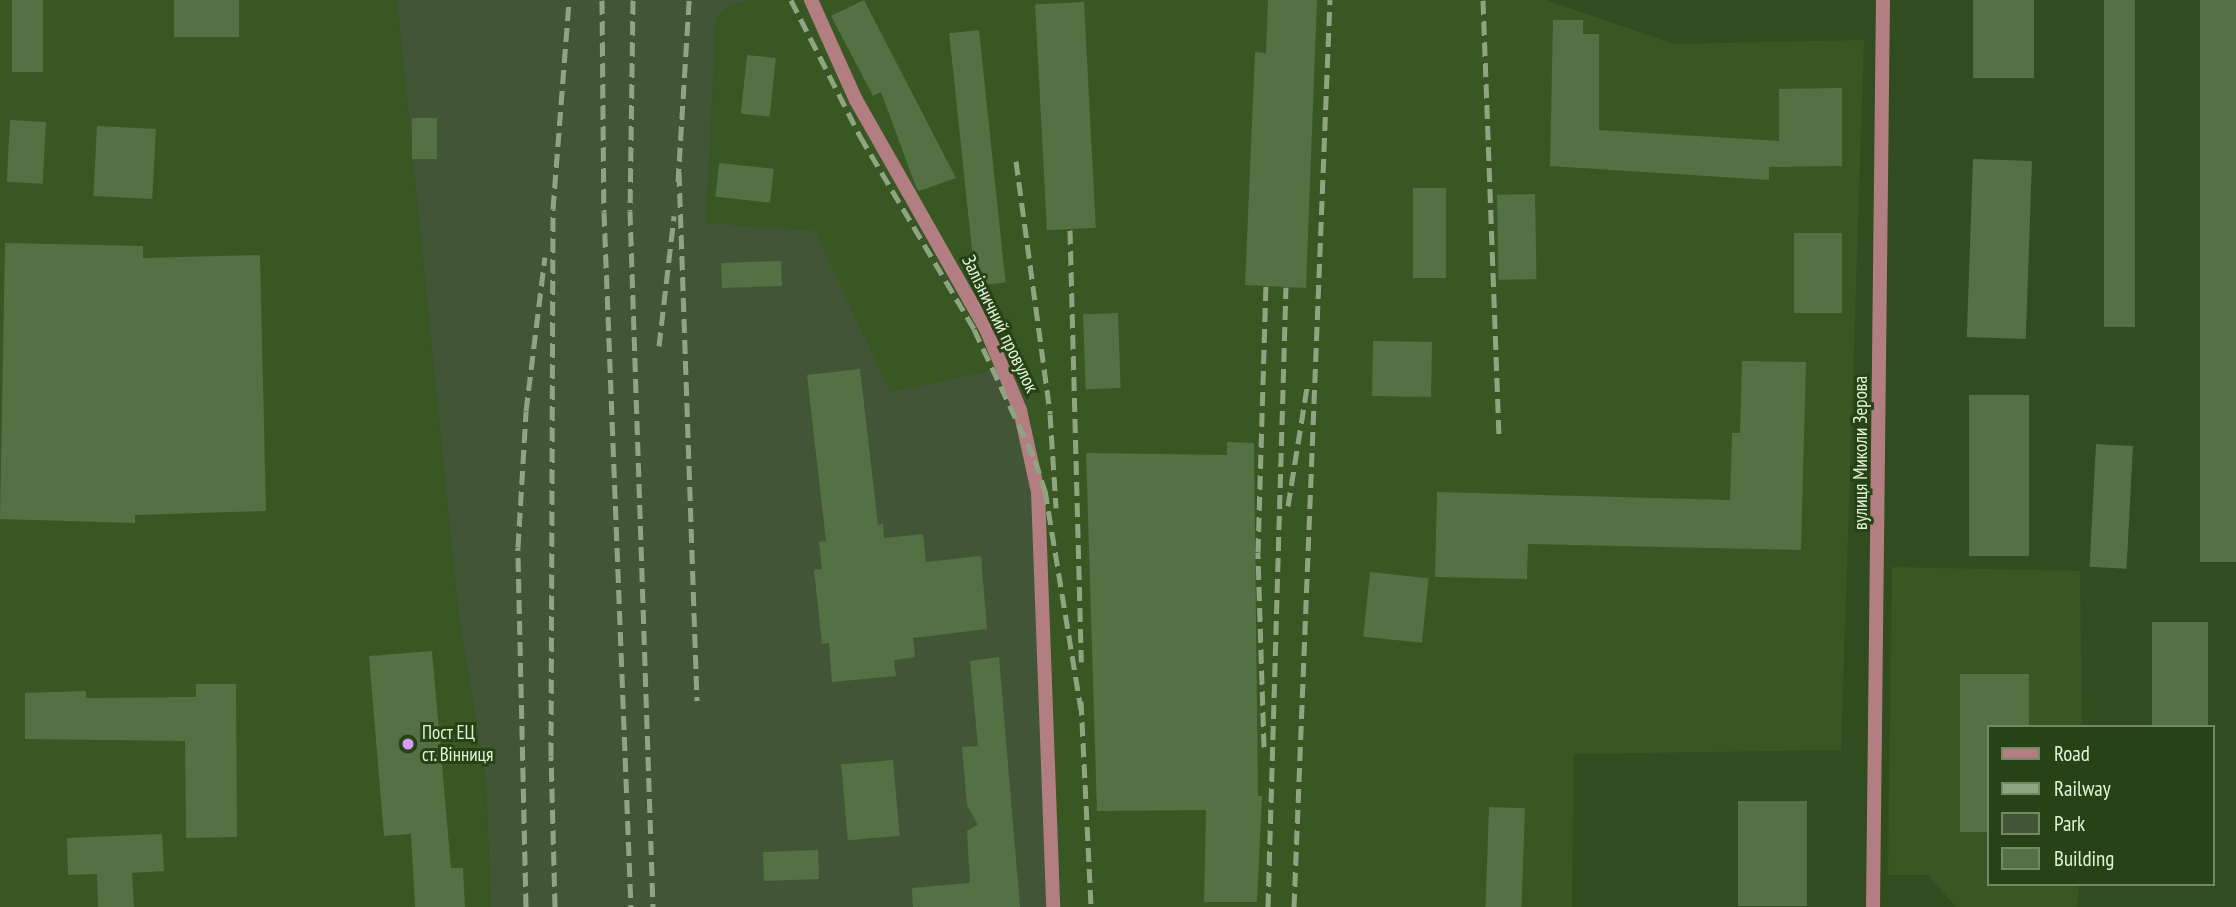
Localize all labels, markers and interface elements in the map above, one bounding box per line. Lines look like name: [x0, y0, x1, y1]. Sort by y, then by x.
street label: Залізничний провулок: [957, 252, 1043, 396]
street label: вулиця Миколи Зерова: [1850, 376, 1872, 530]
place label: Пост ЕЦ ст. Вінниця: [422, 722, 495, 766]
legend: [1988, 725, 2215, 886]
marker: Пост ЕЦ ст. Вінниця: [400, 736, 416, 752]
text: Road: [2054, 740, 2090, 767]
text: Railway: [2054, 775, 2111, 802]
text: Park: [2054, 810, 2085, 837]
text: Building: [2054, 845, 2114, 872]

